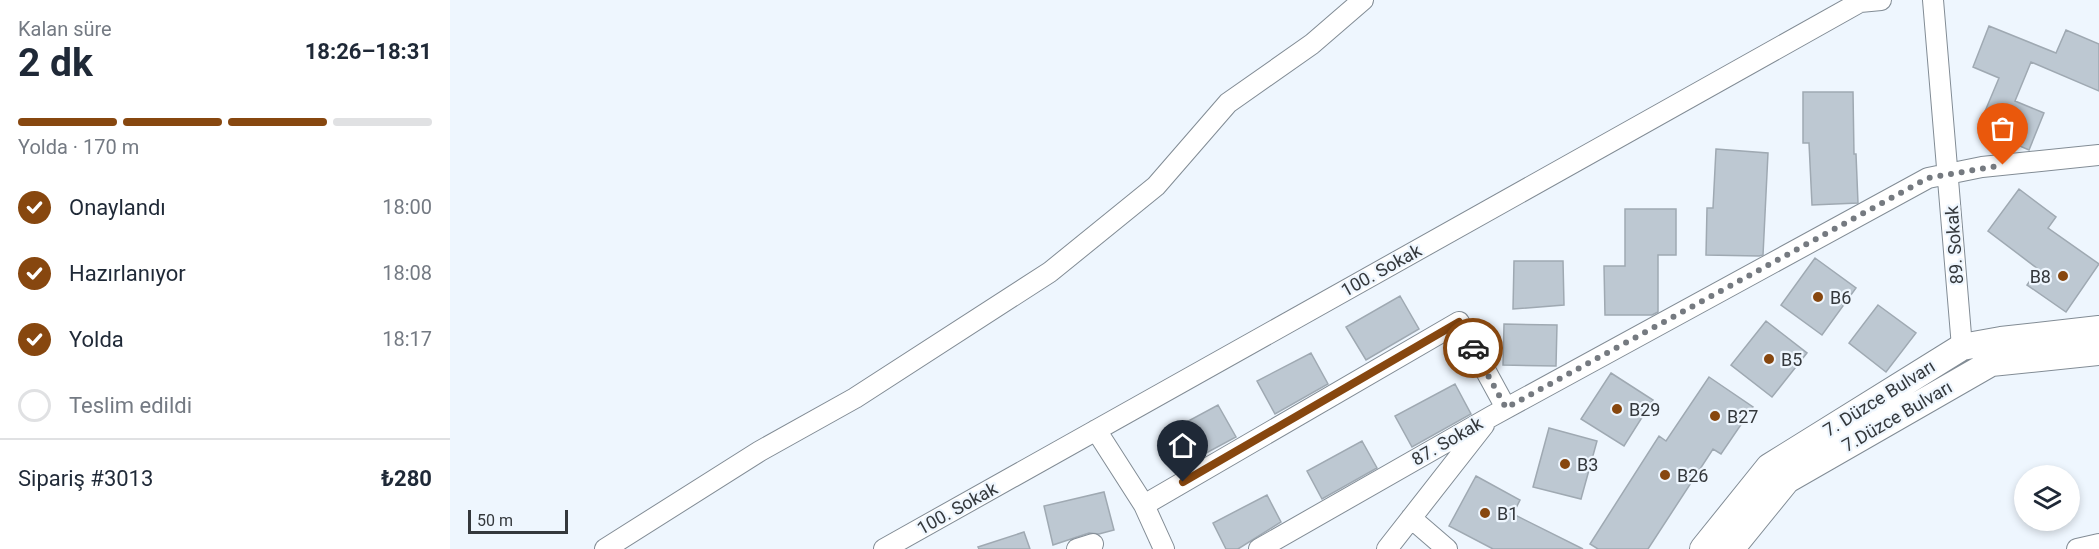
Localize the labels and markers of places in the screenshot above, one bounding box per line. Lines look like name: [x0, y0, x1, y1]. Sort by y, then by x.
pin: [1977, 103, 2028, 165]
place label: B8: [2030, 266, 2051, 287]
marker: B8: [2056, 269, 2070, 283]
place label: B6: [1830, 287, 1851, 308]
marker: B6: [1811, 290, 1825, 304]
place label: B5: [1781, 349, 1802, 370]
marker: B5: [1762, 352, 1776, 366]
place label: B29: [1629, 399, 1660, 420]
marker: B29: [1610, 402, 1624, 416]
place label: B27: [1727, 406, 1758, 427]
marker: B27: [1708, 409, 1722, 423]
pin: [1157, 420, 1208, 482]
place label: B3: [1577, 454, 1598, 475]
marker: B3: [1558, 457, 1572, 471]
place label: B26: [1677, 465, 1708, 486]
marker: B26: [1658, 468, 1672, 482]
place label: B1: [1497, 503, 1518, 524]
marker: B1: [1478, 506, 1492, 520]

